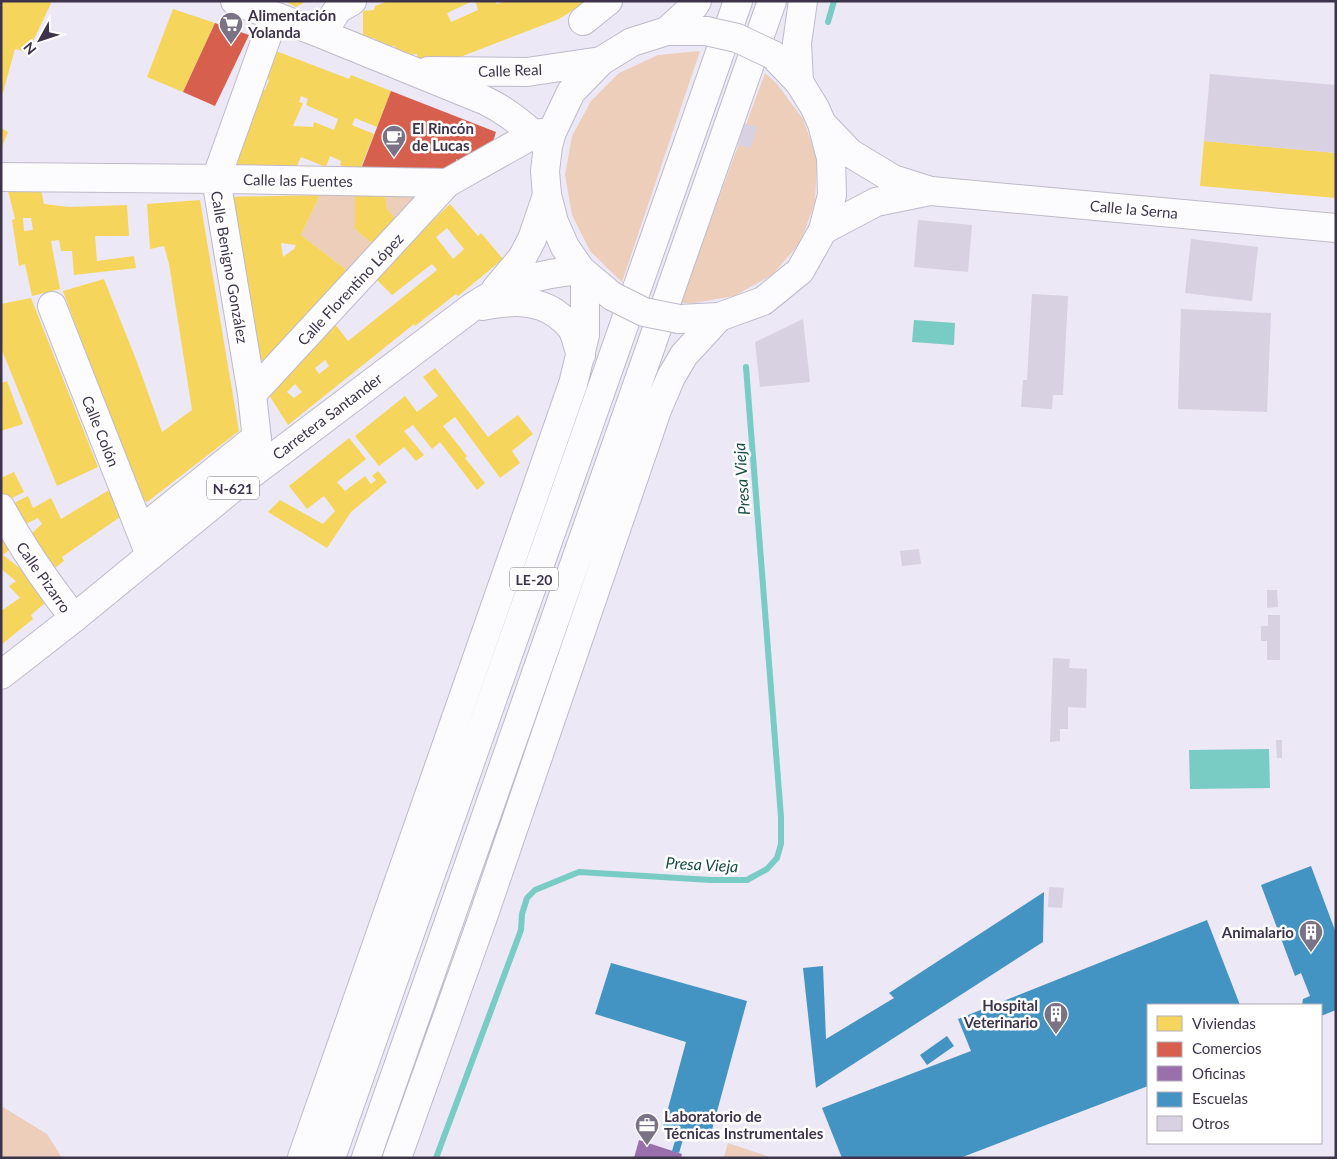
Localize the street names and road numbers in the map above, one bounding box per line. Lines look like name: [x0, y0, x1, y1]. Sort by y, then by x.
street label: Calle Real: [478, 60, 542, 80]
street label: Calle las Fuentes: [243, 170, 353, 190]
street label: Calle Benigno González: [208, 189, 252, 345]
street label: Calle la Serna: [1089, 196, 1179, 222]
street label: Calle Florentino López: [293, 229, 407, 349]
street label: Carretera Santander: [269, 369, 386, 463]
street label: Calle Colón: [79, 393, 123, 469]
road number: N-621: [207, 476, 259, 499]
street label: Calle Pizarro: [13, 538, 75, 616]
road number: LE-20: [510, 568, 558, 590]

